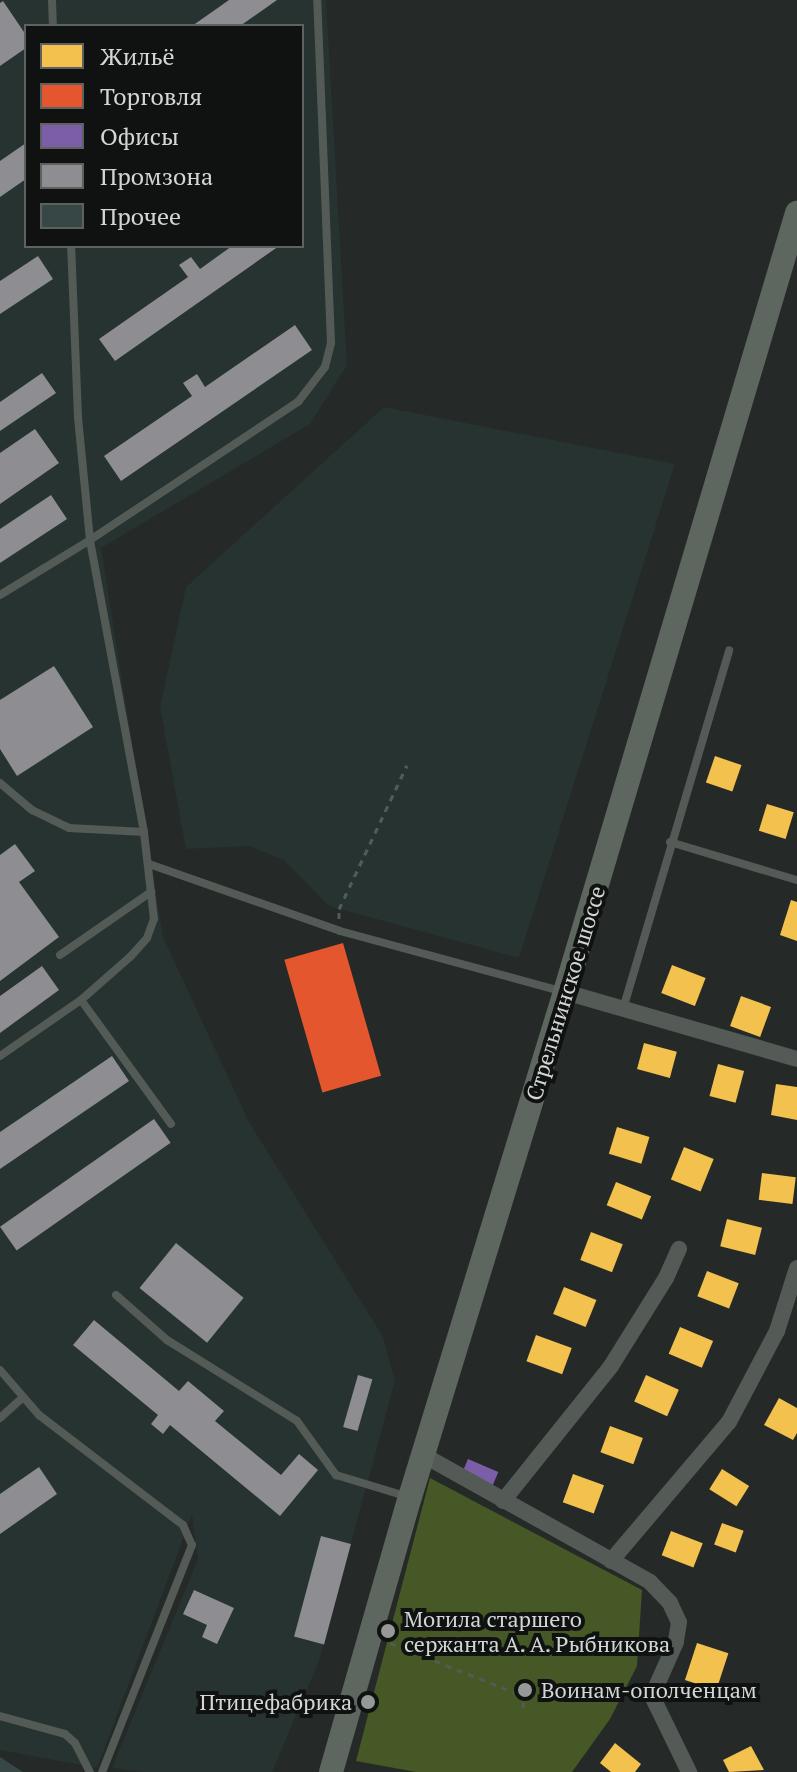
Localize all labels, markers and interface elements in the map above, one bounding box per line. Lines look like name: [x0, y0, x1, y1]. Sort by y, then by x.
legend: [24, 24, 304, 248]
text: Жильё: [100, 40, 174, 72]
text: Торговля: [100, 80, 202, 112]
text: Офисы: [100, 120, 179, 152]
text: Промзона: [100, 160, 213, 192]
text: Прочее: [100, 200, 181, 232]
street label: Стрельнинское шоссе: [520, 883, 610, 1103]
place label: Могила старшего сержанта А. А. Рыбникова: [404, 1605, 673, 1656]
marker: Могила старшего сержанта А. А. Рыбникова: [379, 1622, 397, 1640]
place label: Воинам-ополченцам: [541, 1677, 757, 1703]
marker: Воинам-ополченцам: [516, 1681, 534, 1699]
place label: Птицефабрика: [199, 1689, 352, 1715]
marker: Птицефабрика: [359, 1693, 377, 1711]

